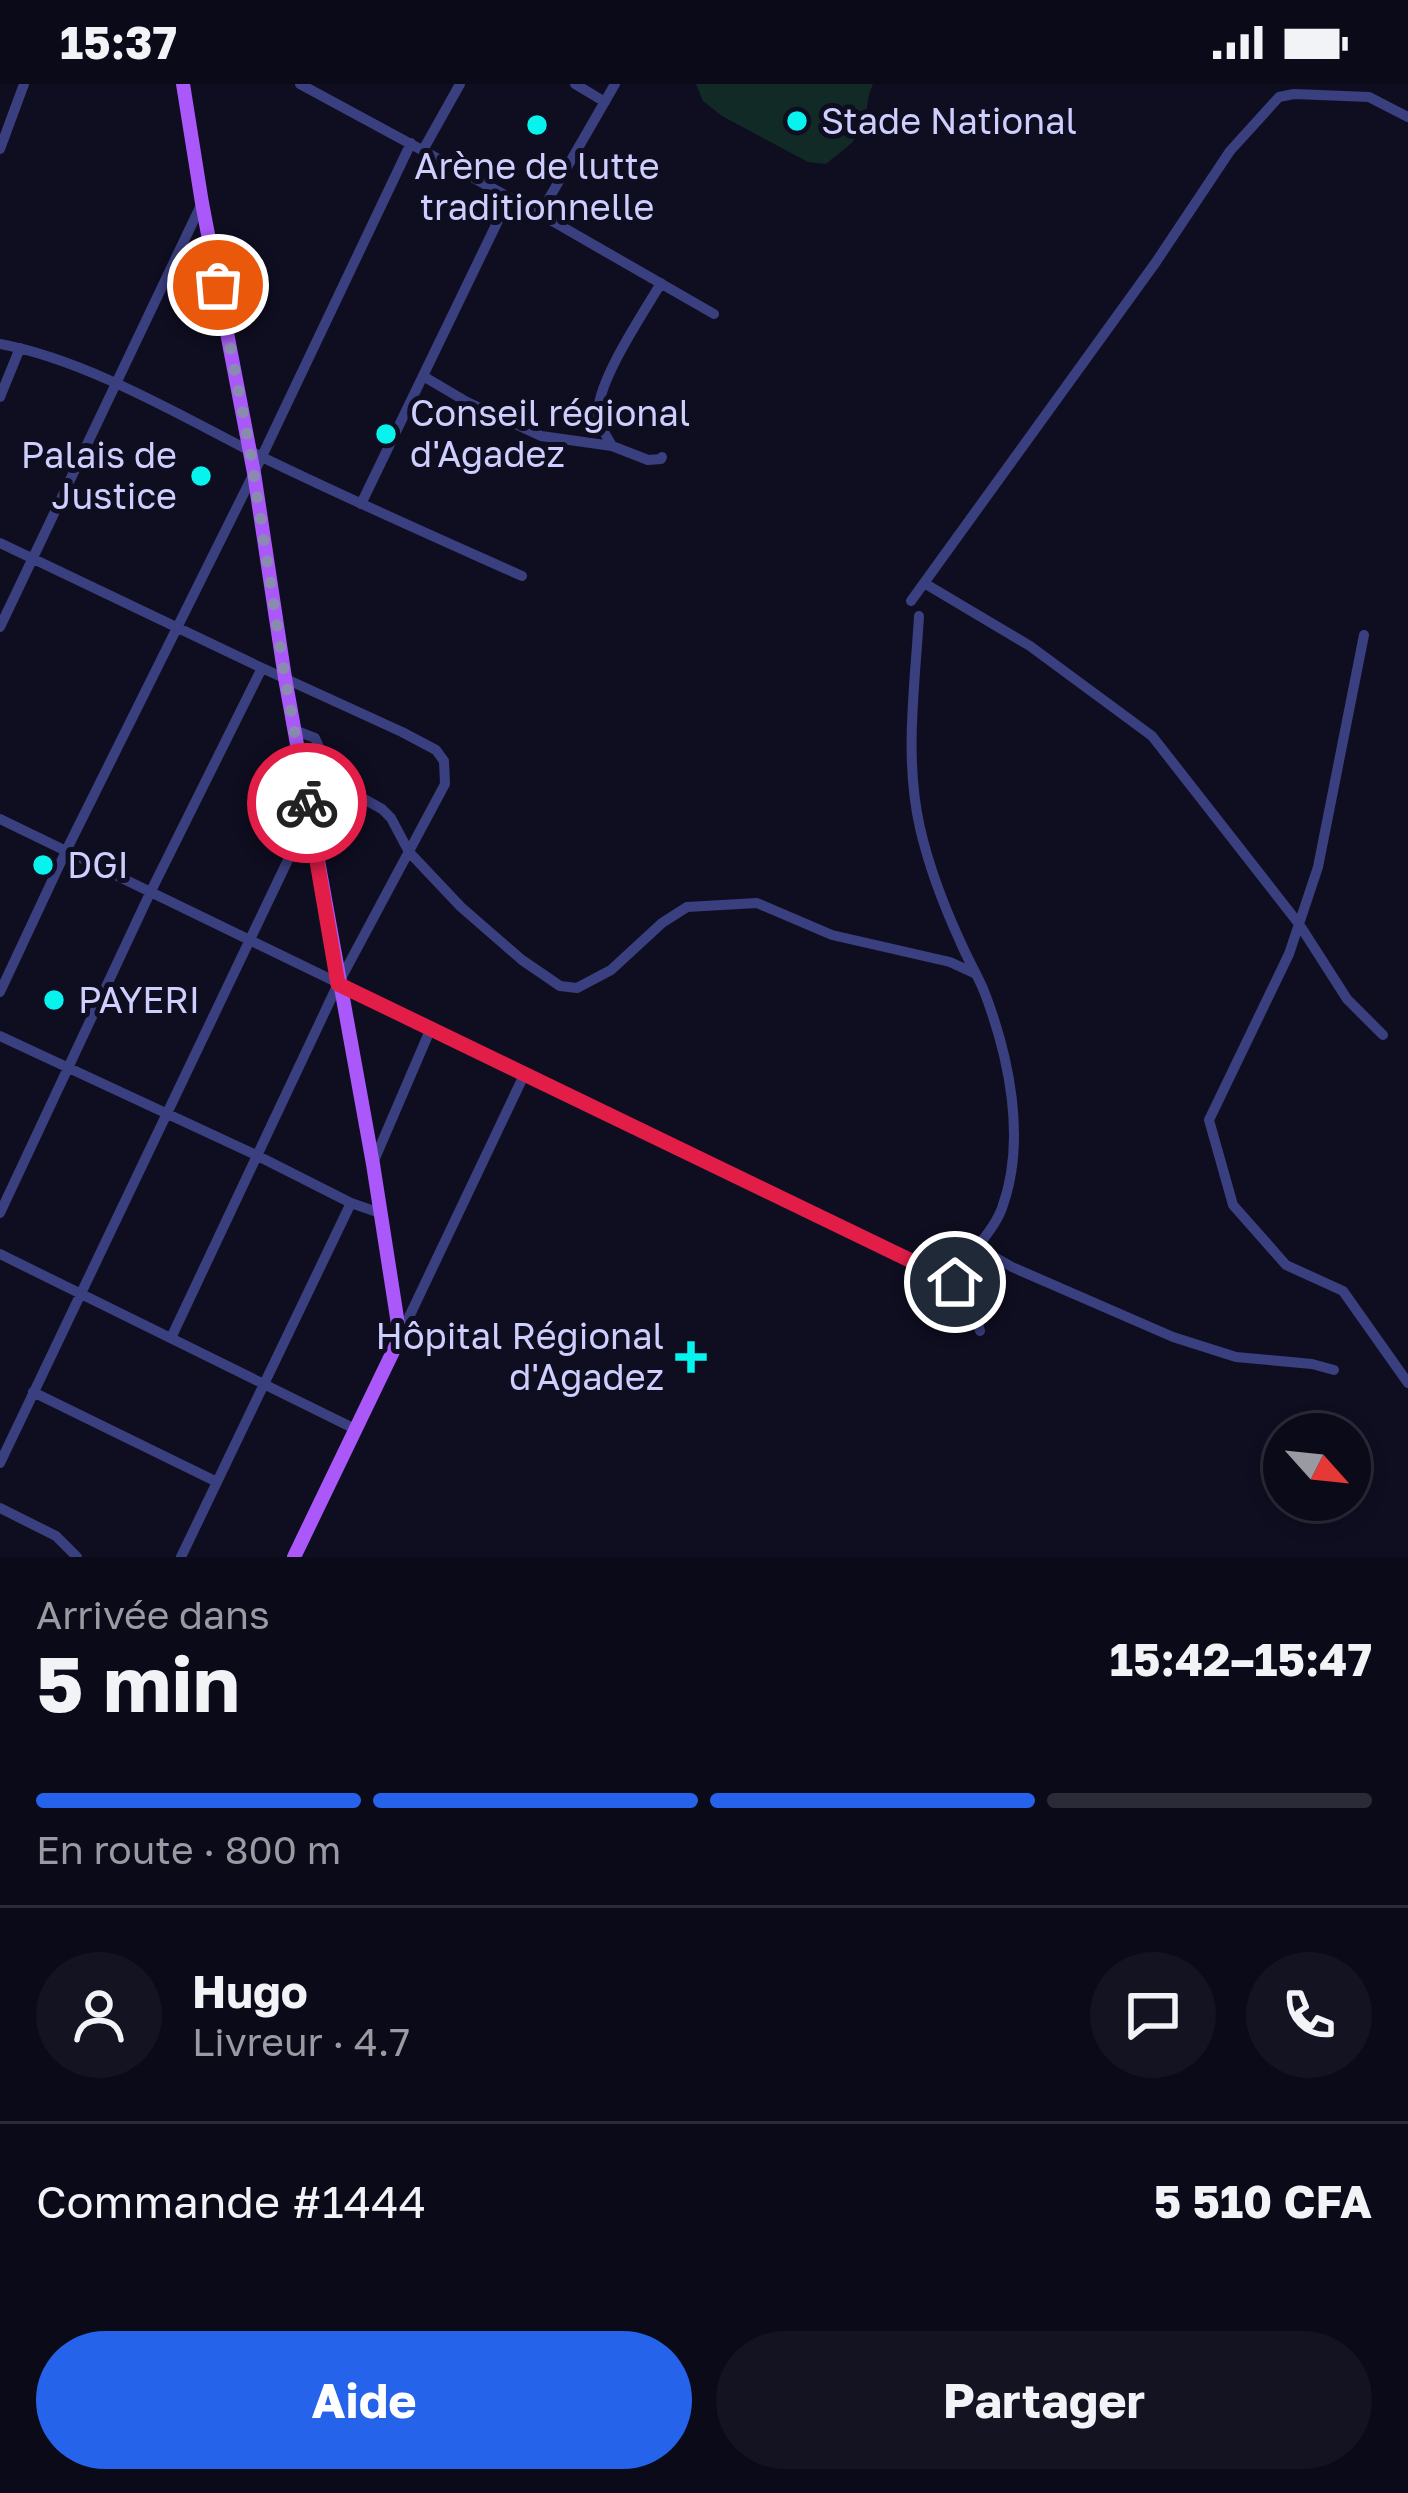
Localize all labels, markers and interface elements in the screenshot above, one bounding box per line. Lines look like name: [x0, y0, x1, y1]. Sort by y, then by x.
text: 15:37: [60, 15, 177, 69]
place label: Stade National: [821, 99, 1077, 142]
marker: Stade National: [784, 108, 810, 134]
marker: Arène de lutte traditionnelle: [524, 112, 550, 138]
place label: Arène de lutte traditionnelle: [414, 144, 660, 228]
pin: [167, 234, 269, 336]
icon: bag: [185, 252, 251, 318]
place label: Conseil régional d'Agadez: [410, 391, 690, 475]
marker: Conseil régional d'Agadez: [373, 421, 399, 447]
place label: Palais de Justice: [21, 433, 177, 517]
marker: Palais de Justice: [188, 463, 214, 489]
courier: [247, 743, 367, 863]
icon: bike: [274, 770, 340, 836]
place label: DGI: [67, 843, 129, 886]
marker: DGI: [30, 852, 56, 878]
place label: PAYERI: [78, 978, 200, 1021]
marker: PAYERI: [41, 987, 67, 1013]
pin: [904, 1231, 1006, 1333]
icon: home: [922, 1249, 988, 1315]
place label: Hôpital Régional d'Agadez: [376, 1314, 664, 1398]
marker: Hôpital Régional d'Agadez: [675, 1341, 707, 1373]
north arrow: [1263, 1413, 1371, 1521]
map controls: [1263, 1413, 1371, 1521]
text: Arrivée dans: [36, 1591, 270, 1638]
text: 15:42–15:47: [1110, 1632, 1372, 1686]
text: 5 min: [36, 1636, 240, 1729]
text: En route · 800 m: [36, 1826, 341, 1873]
button: person: [36, 1952, 162, 2078]
button: chat: [1090, 1952, 1216, 2078]
button: phone: [1246, 1952, 1372, 2078]
text: Hugo: [192, 1964, 308, 2018]
text: Livreur · 4.7: [192, 2018, 410, 2065]
text: Commande #1444: [36, 2174, 426, 2228]
text: 5 510 CFA: [1154, 2174, 1372, 2228]
button: Aide: [36, 2331, 692, 2469]
button: Partager: [716, 2331, 1372, 2469]

